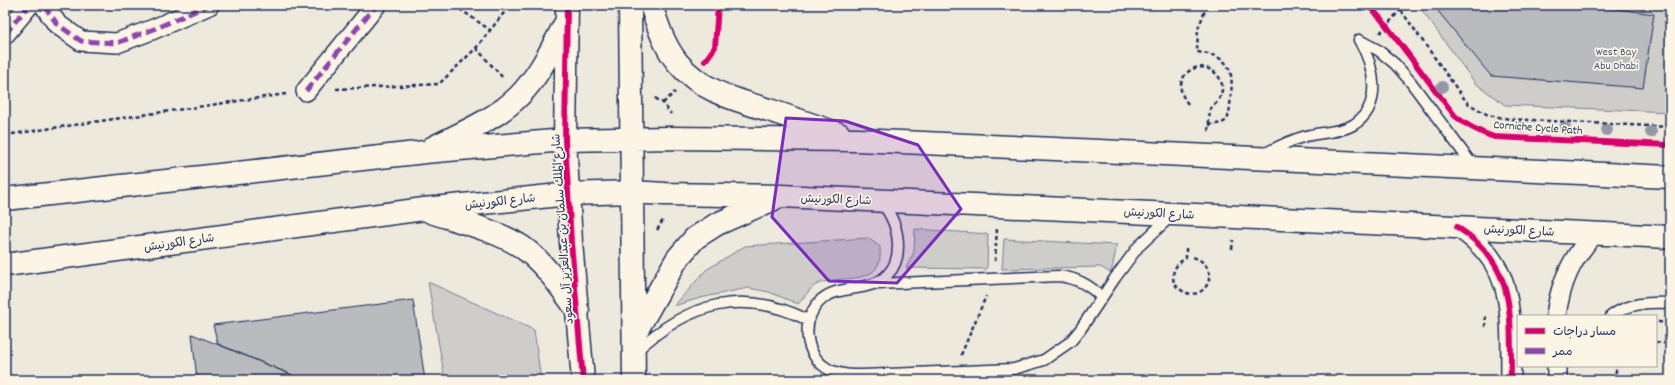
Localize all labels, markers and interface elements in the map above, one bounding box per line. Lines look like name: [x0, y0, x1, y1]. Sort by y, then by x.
park label: West Bay Abu Dhabi: [1594, 44, 1638, 75]
street label: Corniche Cycle Path: [1493, 117, 1583, 140]
street label: شارع الملك سلمان بن عبدالعزيز آل سعود: [548, 133, 579, 325]
street label: شارع الكورنيش: [464, 190, 536, 215]
street label: شارع الكورنيش: [800, 191, 872, 210]
street label: شارع الكورنيش: [1123, 204, 1195, 225]
street label: شارع الكورنيش: [1483, 221, 1555, 242]
street label: شارع الكورنيش: [143, 230, 215, 257]
legend: [1517, 315, 1657, 367]
text: مسار دراجات: [1553, 324, 1616, 341]
text: ممر: [1552, 344, 1572, 361]

